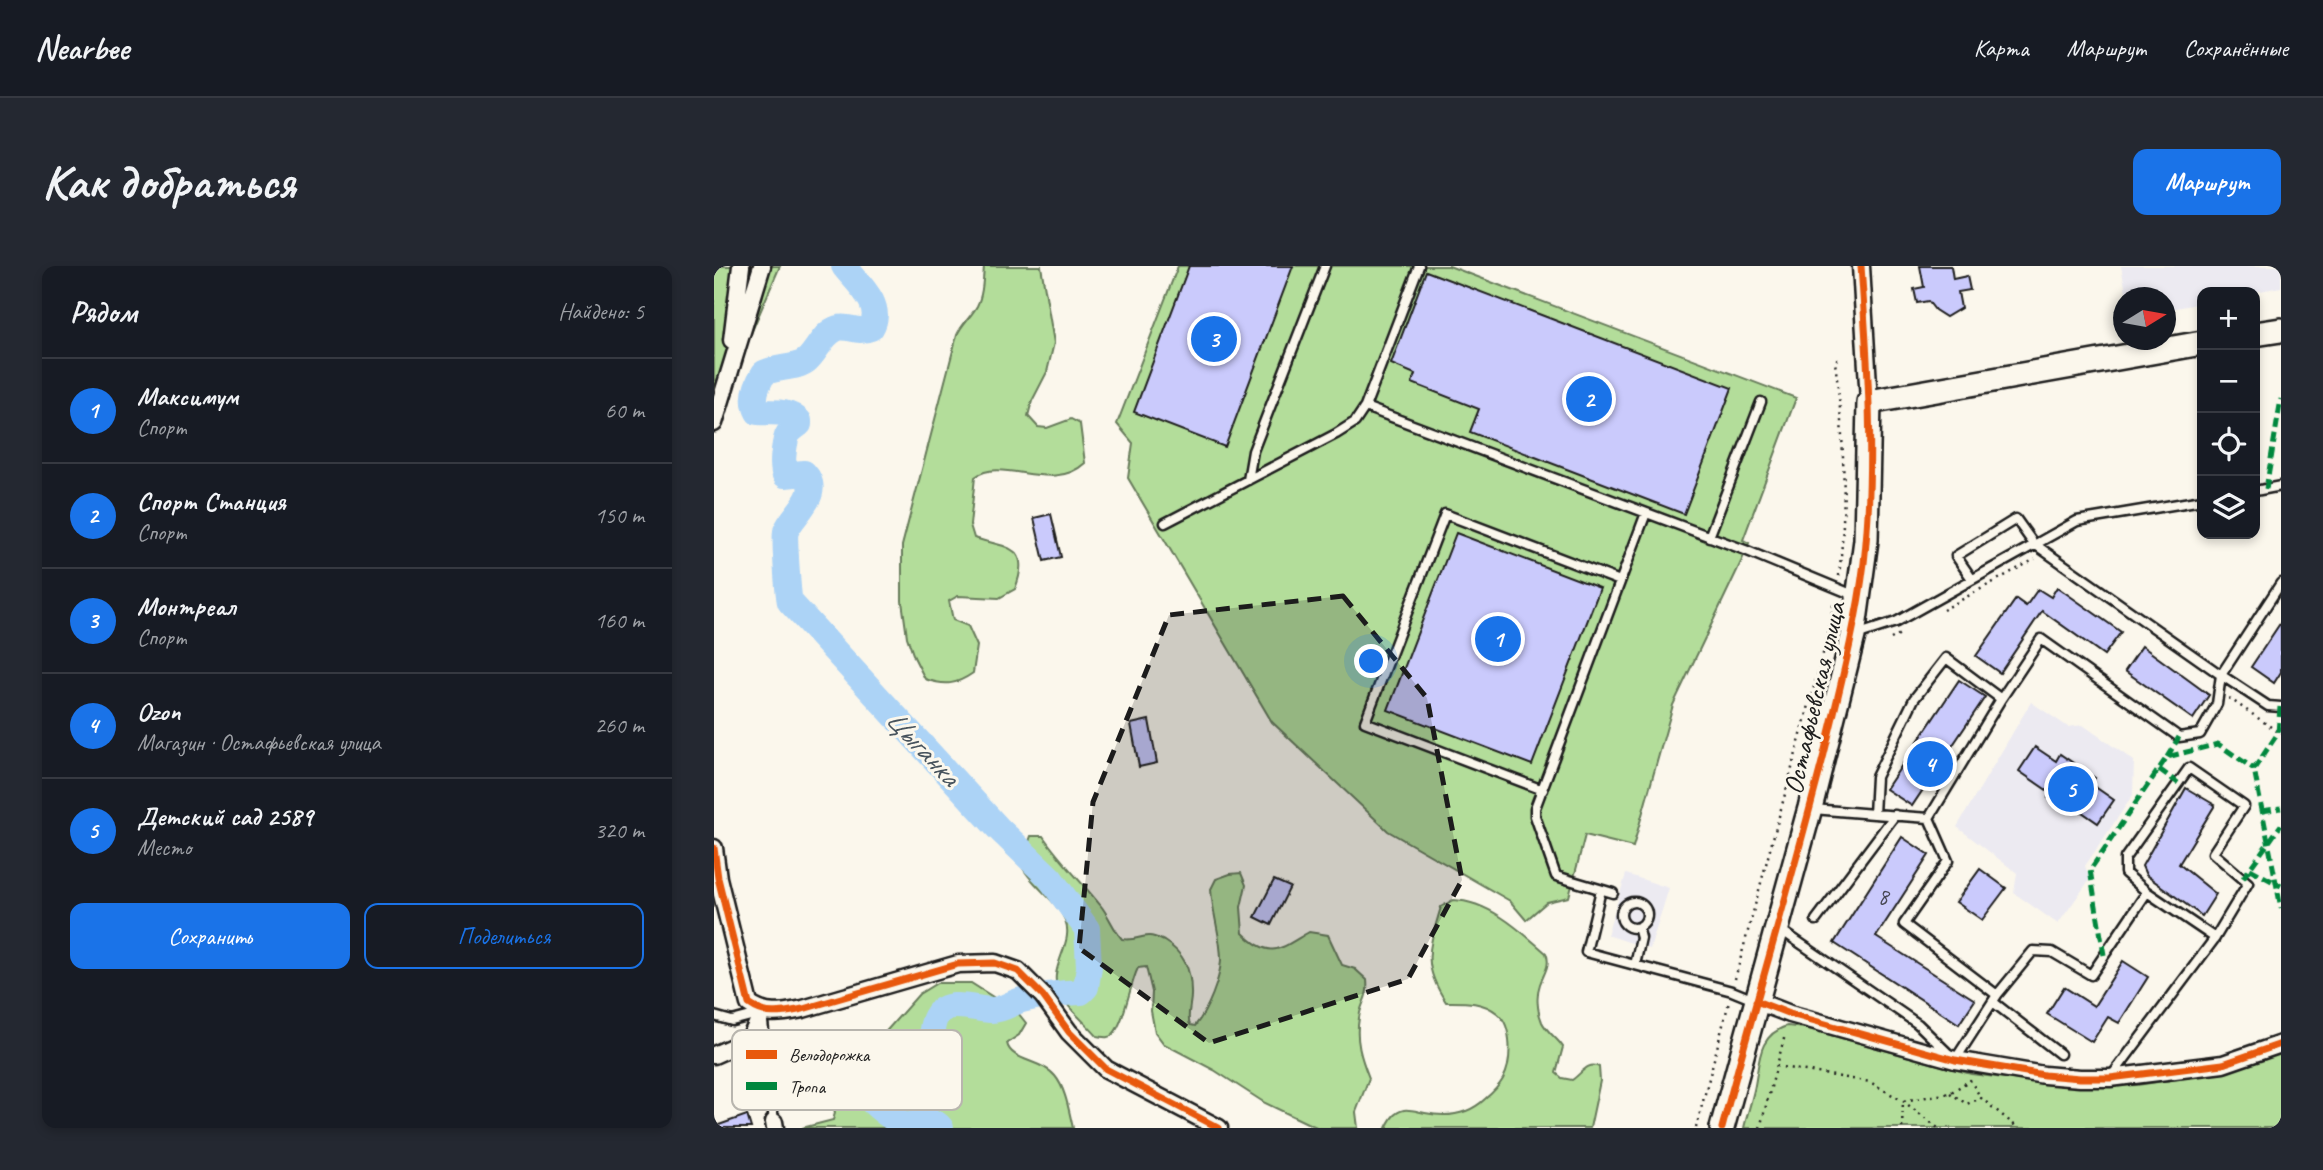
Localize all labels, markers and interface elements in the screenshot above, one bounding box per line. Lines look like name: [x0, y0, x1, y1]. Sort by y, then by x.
text: Nearbee: [35, 27, 129, 69]
text: Карта: [1974, 33, 2029, 63]
text: Маршрут: [2067, 33, 2146, 63]
text: Сохранённые: [2184, 33, 2288, 63]
button: Маршрут: [2133, 149, 2281, 215]
text: Как добраться: [42, 151, 295, 213]
north arrow: [2113, 287, 2176, 350]
map controls: [2197, 287, 2260, 539]
button: +: [2197, 287, 2260, 350]
text: Рядом: [70, 293, 137, 331]
text: Найдено: 5: [558, 297, 644, 326]
pin: 3: [1191, 313, 1237, 365]
button: −: [2197, 350, 2260, 413]
pin: 2: [1566, 373, 1612, 425]
text: Максимум: [137, 380, 238, 413]
text: 1: [88, 396, 98, 425]
text: 60 m: [605, 396, 644, 425]
text: Спорт: [137, 413, 187, 442]
button: locate: [2197, 413, 2260, 476]
button: layers: [2197, 476, 2260, 539]
text: Спорт Станция: [137, 485, 286, 518]
text: 2: [88, 501, 98, 530]
text: 150 m: [595, 501, 644, 530]
text: Спорт: [137, 518, 187, 547]
text: Монтреал: [137, 590, 235, 623]
street label: Остафьевская улица: [1775, 597, 1854, 798]
text: 3: [88, 606, 98, 635]
text: 160 m: [595, 606, 644, 635]
pin: 1: [1475, 613, 1521, 665]
text: Спорт: [137, 623, 187, 652]
your location: [1354, 644, 1388, 678]
text: Ozon: [137, 695, 180, 728]
water label: Цыганка: [878, 700, 970, 796]
text: 4: [88, 711, 98, 740]
text: 260 m: [595, 711, 644, 740]
text: Магазин · Остафьевская улица: [137, 728, 381, 757]
pin: 4: [1907, 738, 1953, 790]
pin: 5: [2048, 763, 2094, 815]
text: Детский сад 2589: [137, 800, 313, 833]
text: 5: [88, 816, 98, 845]
text: 320 m: [595, 816, 644, 845]
text: Место: [137, 833, 191, 862]
house number: 8: [1878, 881, 1891, 911]
button: Сохранить: [70, 903, 350, 969]
button: Поделиться: [364, 903, 644, 969]
legend: [732, 1030, 962, 1110]
text: Велодорожка: [789, 1043, 871, 1067]
text: Тропа: [789, 1075, 826, 1099]

